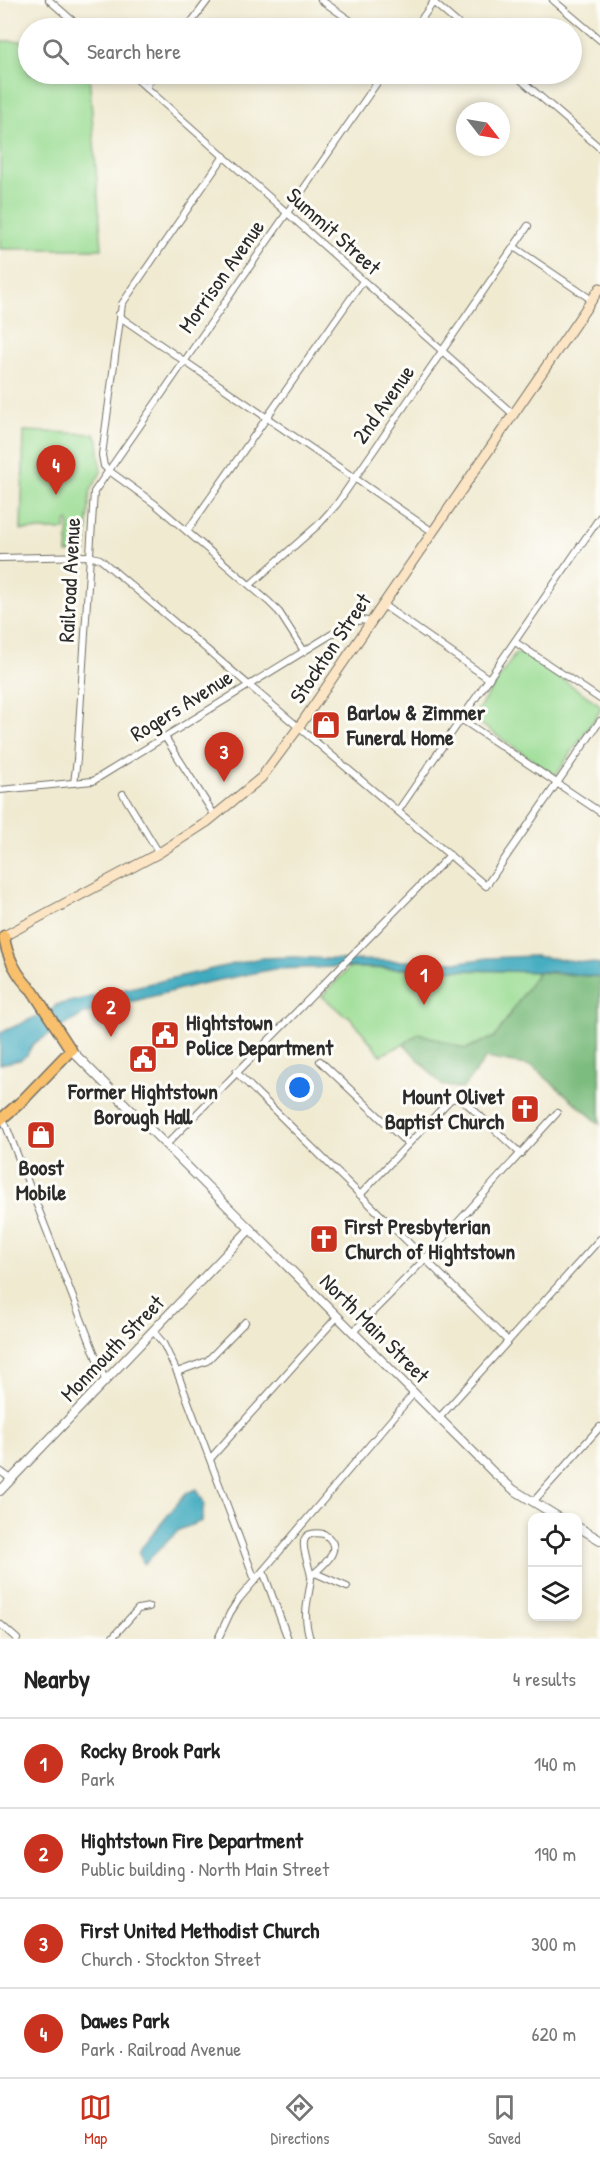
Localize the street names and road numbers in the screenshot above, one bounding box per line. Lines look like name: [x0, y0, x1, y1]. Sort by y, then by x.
street label: Summit Street: [280, 181, 388, 282]
street label: Morrison Avenue: [171, 213, 271, 339]
street label: 2nd Avenue: [345, 358, 421, 449]
street label: Railroad Avenue: [51, 517, 87, 643]
street label: Stockton Street: [282, 587, 378, 709]
street label: Rogers Avenue: [124, 662, 238, 748]
street label: North Main Street: [314, 1267, 437, 1390]
street label: Monmouth Street: [53, 1288, 171, 1408]

